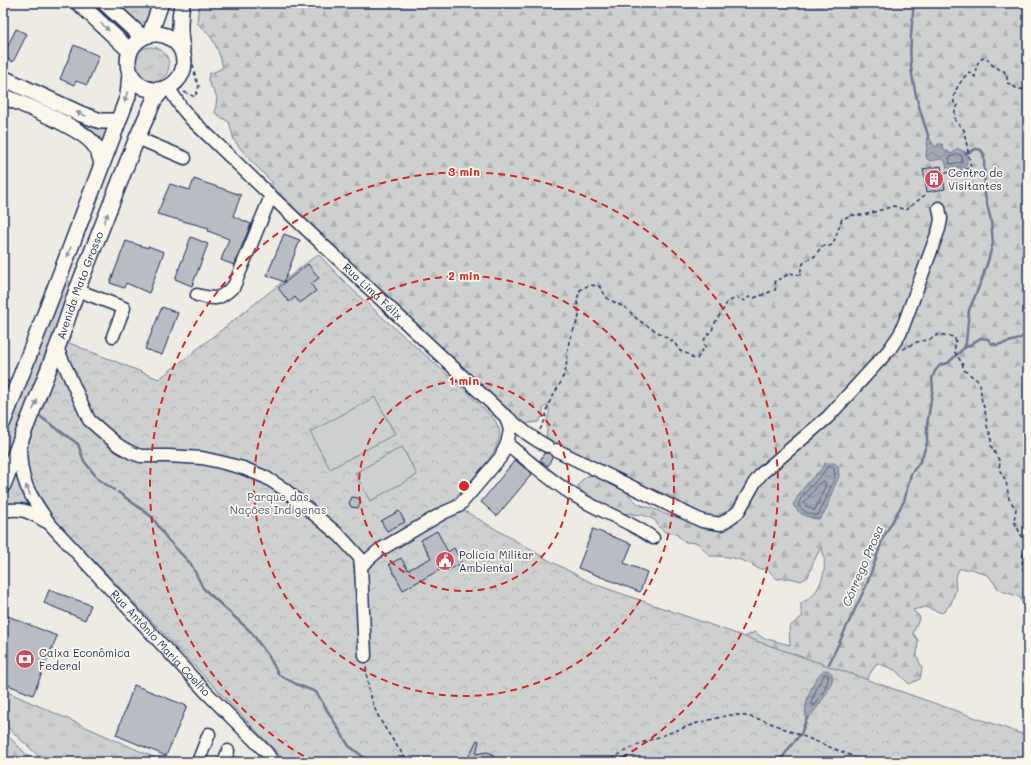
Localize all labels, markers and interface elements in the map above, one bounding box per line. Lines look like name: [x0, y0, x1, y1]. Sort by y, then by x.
one-way arrow: [99, 22, 110, 31]
one-way arrow: [123, 91, 129, 103]
one-way arrow: [74, 110, 86, 116]
text: 3 min: [448, 163, 480, 179]
place label: Centro de Visitantes: [948, 165, 1003, 193]
building icon: Centro de Visitantes: [923, 168, 945, 190]
one-way arrow: [103, 211, 109, 223]
street label: Avenida Mato Grosso: [53, 229, 107, 341]
one-way arrow: [66, 246, 72, 258]
street label: Rua Lima Félix: [340, 260, 406, 323]
text: 2 min: [448, 267, 480, 283]
text: 1 min: [449, 372, 479, 388]
one-way arrow: [32, 398, 38, 410]
centre of rings: [457, 479, 471, 493]
one-way arrow: [25, 485, 31, 496]
park label: Parque das Nações Indígenas: [230, 489, 326, 517]
water label: Córrego Prosa: [838, 523, 886, 609]
place label: Polícia Militar Ambiental: [459, 547, 534, 575]
public building icon: Polícia Militar Ambiental: [434, 550, 456, 572]
street label: Rua Antônio Maria Coelho: [108, 586, 214, 699]
place label: Caixa Econômica Federal: [39, 645, 131, 673]
bank icon: Caixa Econômica Federal: [14, 648, 36, 670]

